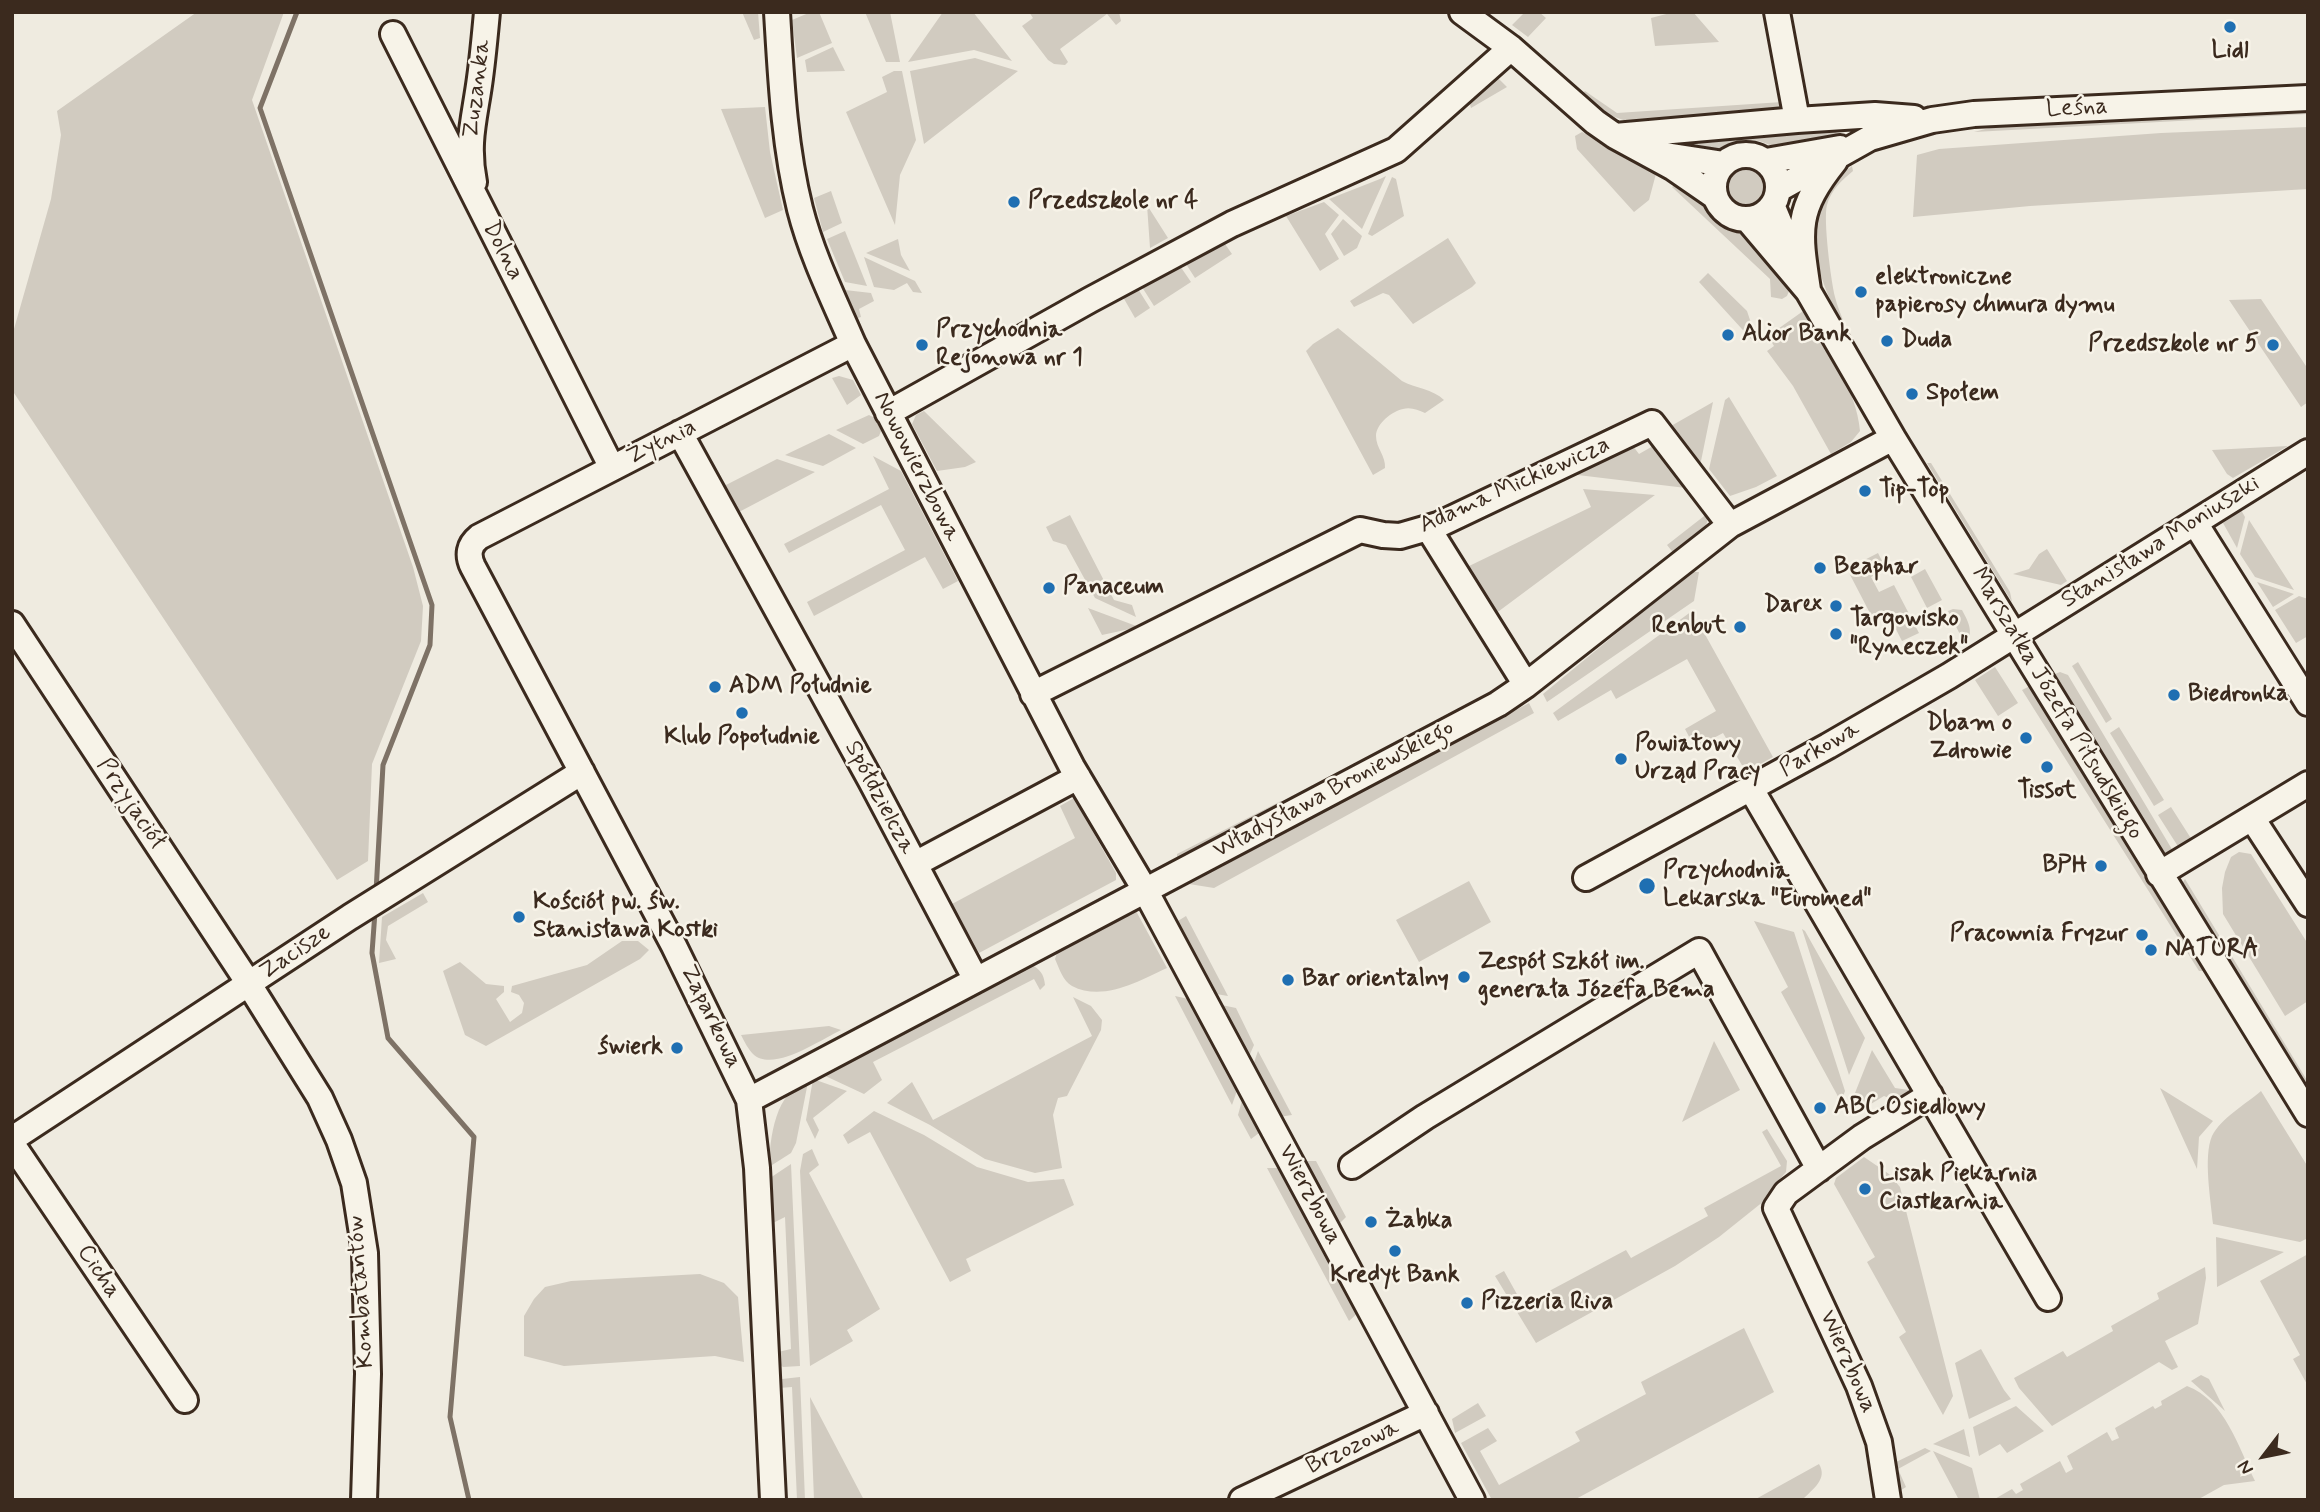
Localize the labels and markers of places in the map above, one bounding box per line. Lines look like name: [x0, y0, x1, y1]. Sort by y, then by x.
marker: Lidl: [2222, 19, 2238, 35]
place label: Lidl: [2211, 38, 2249, 66]
place label: Przedszkole nr 4: [1028, 188, 1198, 216]
marker: Przedszkole nr 4: [1006, 194, 1022, 210]
place label: elektroniczne papierosy chmura dymu: [1875, 264, 2115, 320]
marker: elektroniczne papierosy chmura dymu: [1853, 284, 1869, 300]
place label: Przychodnia Rejonowa nr 1: [936, 317, 1083, 373]
place label: Alior Bank: [1742, 321, 1852, 349]
marker: Alior Bank: [1720, 327, 1736, 343]
place label: Duda: [1901, 327, 1952, 355]
place label: Przedszkole nr 5: [2088, 331, 2259, 359]
marker: Duda: [1879, 333, 1895, 349]
marker: Przychodnia Rejonowa nr 1: [914, 337, 930, 353]
marker: Przedszkole nr 5: [2265, 337, 2281, 353]
place label: Społem: [1926, 380, 1999, 408]
marker: Społem: [1904, 386, 1920, 402]
place label: Tip-Top: [1879, 477, 1949, 505]
marker: Tip-Top: [1857, 483, 1873, 499]
place label: Beaphar: [1834, 554, 1919, 582]
marker: Beaphar: [1812, 560, 1828, 576]
place label: Panaceum: [1063, 574, 1164, 602]
marker: Panaceum: [1041, 580, 1057, 596]
place label: Darex: [1764, 592, 1822, 620]
marker: Darex: [1828, 598, 1844, 614]
place label: Targowisko "Ryneczek": [1850, 606, 1968, 662]
place label: Renbut: [1651, 613, 1726, 641]
marker: Renbut: [1732, 619, 1748, 635]
marker: Targowisko "Ryneczek": [1828, 626, 1844, 642]
place label: ADM Południe: [729, 673, 872, 701]
marker: ADM Południe: [707, 679, 723, 695]
place label: Biedronka: [2188, 681, 2289, 709]
marker: Biedronka: [2166, 687, 2182, 703]
marker: Klub Popołudnie: [734, 705, 750, 721]
place label: Dbam o Zdrowie: [1926, 710, 2012, 766]
place label: Klub Popołudnie: [664, 724, 820, 752]
marker: Dbam o Zdrowie: [2018, 730, 2034, 746]
place label: Powiatowy Urząd Pracy: [1635, 731, 1760, 787]
marker: Powiatowy Urząd Pracy: [1613, 751, 1629, 767]
marker: Tissot: [2039, 759, 2055, 775]
place label: Tissot: [2018, 778, 2076, 806]
place label: BPH: [2042, 852, 2087, 880]
place label: Przychodnia Lekarska "Euromed": [1663, 858, 1871, 914]
marker: BPH: [2093, 858, 2109, 874]
marker: Przychodnia Lekarska "Euromed": [1637, 876, 1657, 896]
place label: Kościół pw. św. Stanisława Kostki: [533, 889, 718, 945]
marker: Kościół pw. św. Stanisława Kostki: [511, 909, 527, 925]
place label: Pracownia Fryzur: [1950, 921, 2128, 949]
marker: Pracownia Fryzur: [2134, 927, 2150, 943]
place label: NATURA: [2165, 936, 2259, 964]
marker: NATURA: [2143, 942, 2159, 958]
place label: Zespół Szkół im. generała Józefa Bema: [1478, 949, 1715, 1005]
place label: Bar orientalny: [1302, 966, 1449, 994]
marker: Zespół Szkół im. generała Józefa Bema: [1456, 969, 1472, 985]
marker: Bar orientalny: [1280, 972, 1296, 988]
place label: świerk: [598, 1034, 663, 1062]
marker: świerk: [669, 1040, 685, 1056]
place label: ABC Osiedlowy: [1834, 1094, 1986, 1122]
marker: ABC Osiedlowy: [1812, 1100, 1828, 1116]
place label: Lisak Piekarnia Ciastkarnia: [1879, 1161, 2038, 1217]
marker: Lisak Piekarnia Ciastkarnia: [1857, 1181, 1873, 1197]
place label: Żabka: [1385, 1208, 1453, 1236]
marker: Żabka: [1363, 1214, 1379, 1230]
marker: Kredyt Bank: [1387, 1243, 1403, 1259]
place label: Kredyt Bank: [1330, 1262, 1460, 1290]
place label: Pizzeria Riva: [1481, 1289, 1613, 1317]
marker: Pizzeria Riva: [1459, 1295, 1475, 1311]

